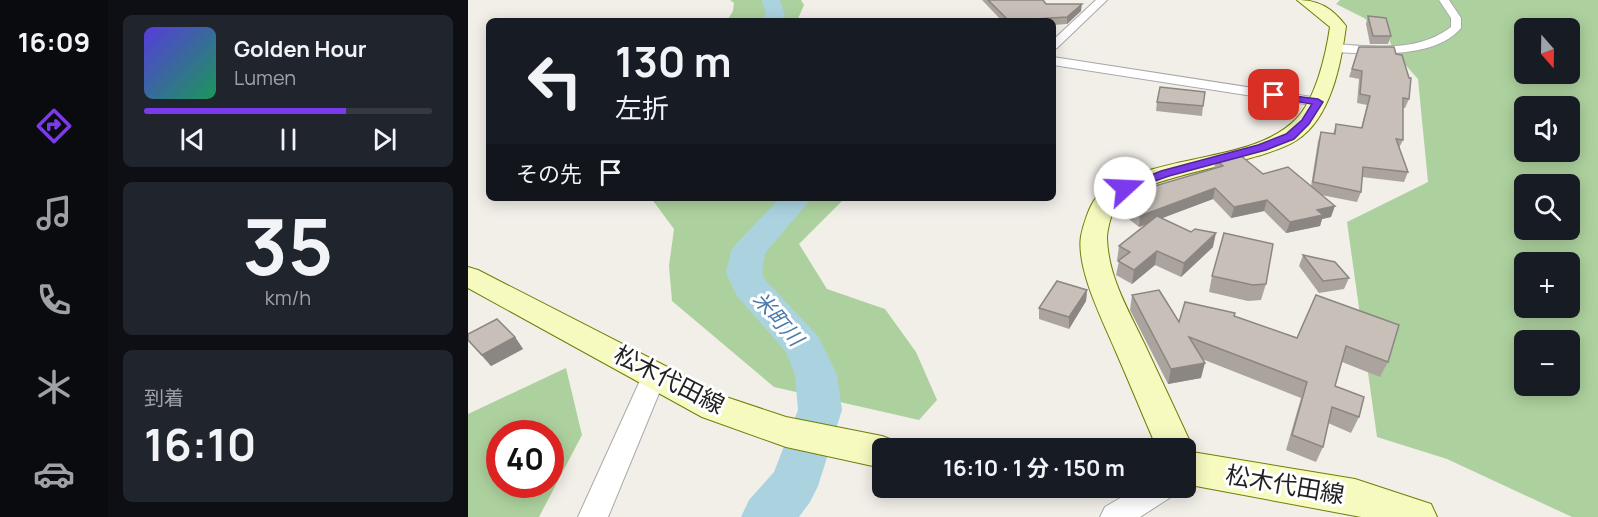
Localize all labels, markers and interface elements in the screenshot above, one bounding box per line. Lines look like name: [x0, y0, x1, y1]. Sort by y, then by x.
north arrow: [1514, 18, 1580, 84]
map controls: [1514, 18, 1580, 396]
text: 16:09: [18, 23, 90, 60]
text: 130 m: [615, 32, 732, 90]
text: Golden Hour: [234, 34, 367, 64]
icon: left: [516, 42, 594, 120]
text: Lumen: [234, 64, 296, 91]
pin: [1248, 69, 1299, 120]
icon: arrive: [1257, 78, 1290, 111]
text: 左折: [615, 89, 669, 126]
button: sound: [1514, 96, 1580, 162]
icon: directions: [33, 105, 75, 147]
icon: previous: [176, 123, 209, 156]
icon: pause: [272, 123, 305, 156]
icon: next: [368, 123, 401, 156]
icon: arrive: [594, 156, 627, 189]
position arrow: [1093, 156, 1157, 220]
text: その先: [516, 159, 582, 189]
button: search: [1514, 174, 1580, 240]
icon: music: [33, 192, 75, 234]
text: 35: [242, 192, 334, 298]
button: +: [1514, 252, 1580, 318]
icon: phone: [33, 279, 75, 321]
text: km/h: [265, 284, 311, 311]
water label: 米町川: [748, 285, 811, 353]
button: −: [1514, 330, 1580, 396]
street label: 松木代田線: [609, 337, 731, 421]
icon: climate: [33, 366, 75, 408]
text: 到着: [144, 384, 184, 411]
text: 16:10: [144, 413, 256, 475]
speed limit sign: 40: [486, 420, 564, 498]
icon: car: [33, 453, 75, 495]
text: 16:10 · 1 分 · 150 m: [943, 453, 1125, 483]
street label: 松木代田線: [1223, 457, 1347, 510]

